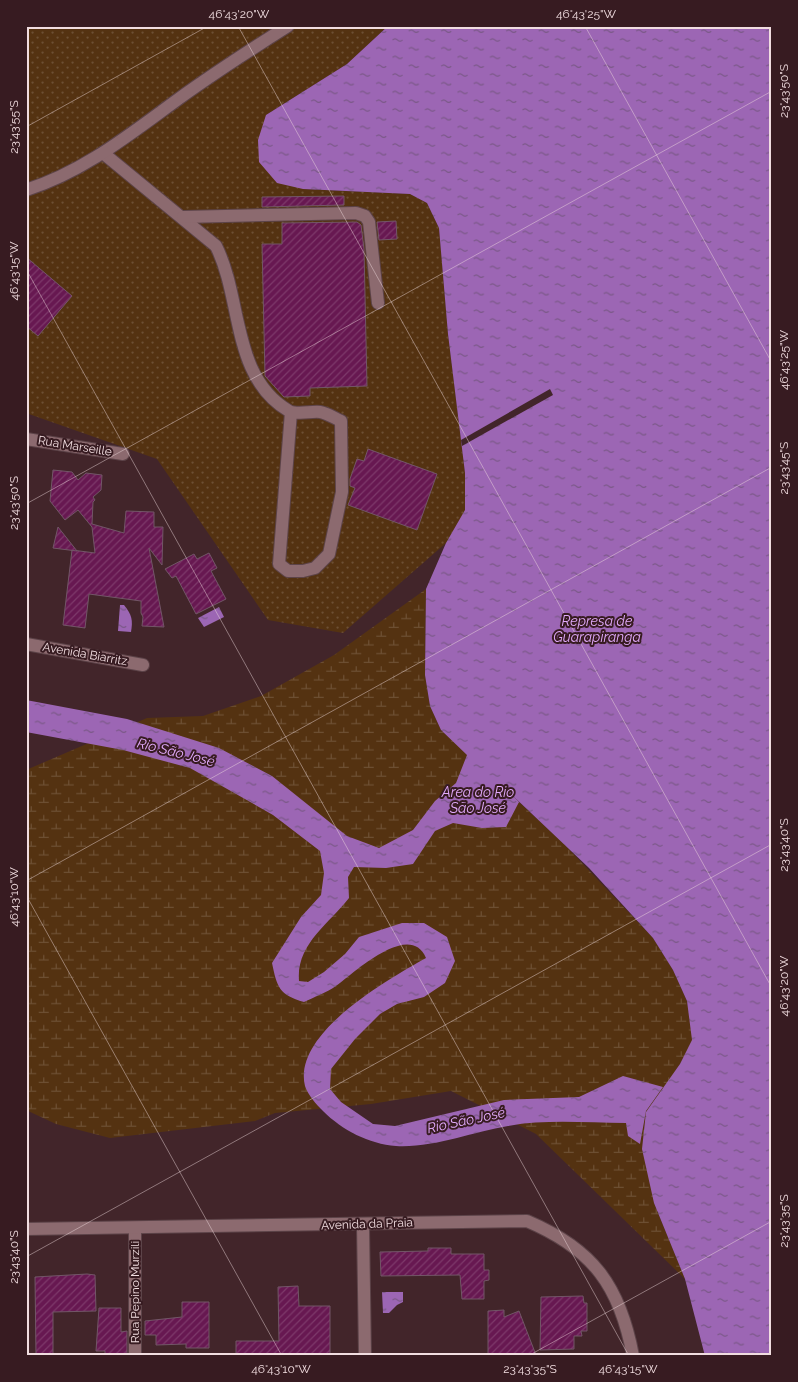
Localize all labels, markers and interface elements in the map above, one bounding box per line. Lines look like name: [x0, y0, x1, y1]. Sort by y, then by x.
text: 46°43'20"W: [209, 7, 270, 21]
text: 46°43'25"W: [556, 7, 616, 21]
text: 23°43'50"S: [777, 64, 791, 118]
text: 23°43'55"S: [7, 100, 21, 154]
text: 46°43'15"W: [7, 241, 21, 300]
text: 46°43'25"W: [777, 330, 791, 390]
street label: Rua Marseille: [37, 433, 113, 459]
text: 23°43'45"S: [777, 442, 791, 494]
text: 23°43'50"S: [7, 476, 21, 530]
water label: Represa de Guarapiranga: [553, 613, 641, 645]
street label: Avenida Biarritz: [42, 640, 129, 668]
water label: Rio São José: [136, 735, 217, 769]
water label: Area do Rio São José: [441, 784, 514, 816]
text: 23°43'40"S: [777, 818, 791, 872]
text: 46°43'10"W: [7, 867, 21, 927]
text: 46°43'20"W: [777, 955, 791, 1016]
water label: Rio São José: [425, 1104, 507, 1136]
text: 23°43'35"S: [777, 1194, 791, 1248]
street label: Avenida da Praia: [321, 1215, 413, 1233]
text: 23°43'40"S: [7, 1230, 21, 1284]
street label: Rua Pepino Murzili: [128, 1241, 142, 1343]
text: 46°43'10"W: [251, 1362, 311, 1376]
text: 23°43'35"S: [503, 1362, 557, 1376]
text: 46°43'15"W: [599, 1362, 658, 1376]

